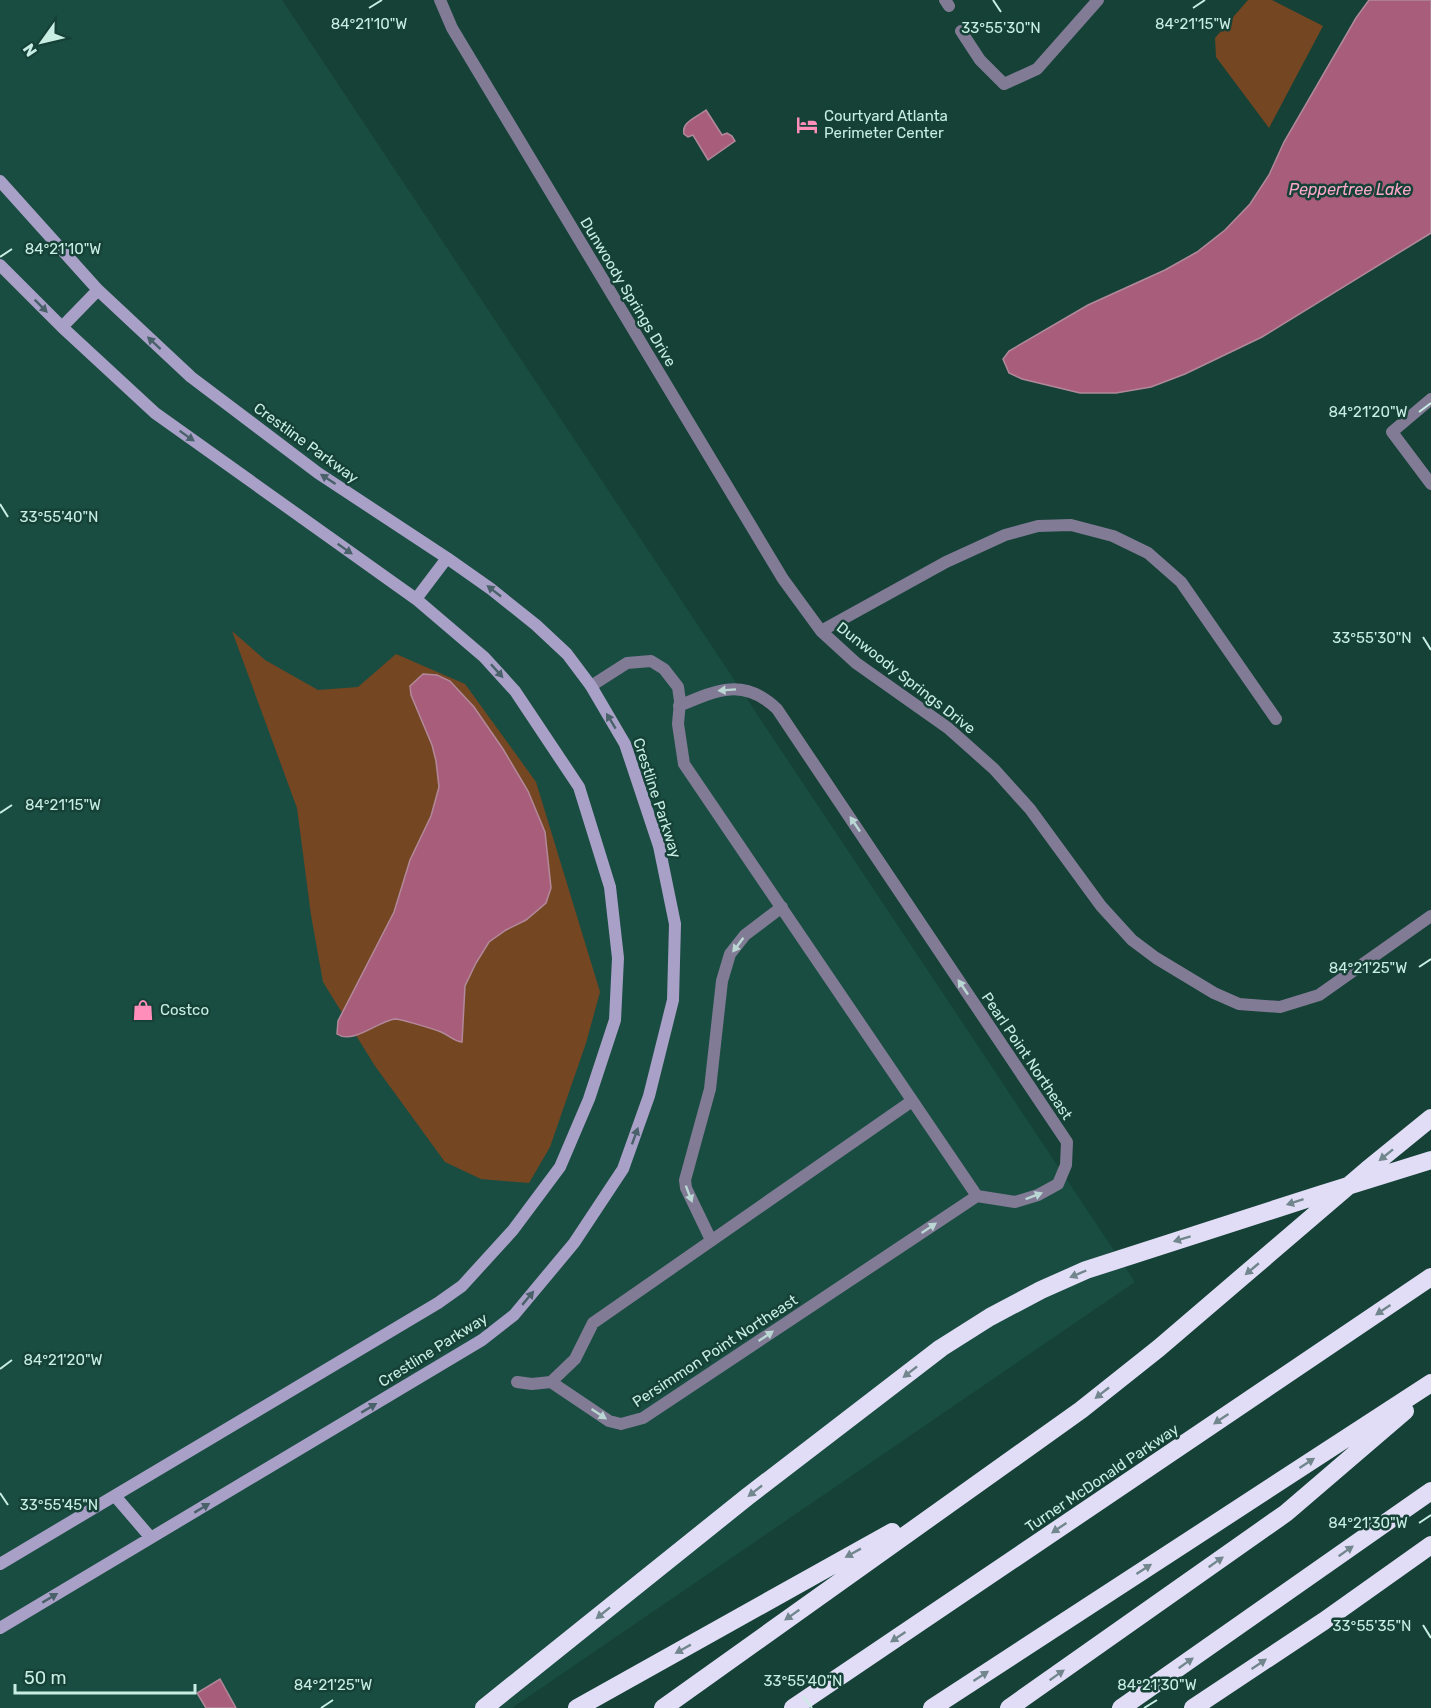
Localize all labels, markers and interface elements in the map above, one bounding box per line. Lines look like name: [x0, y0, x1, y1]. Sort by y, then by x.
north arrow: [12, 12, 72, 72]
text: 84°21'10"W: [331, 15, 407, 33]
text: 84°21'15"W: [1155, 15, 1231, 33]
text: 33°55'30"N: [961, 19, 1041, 37]
text: N: [19, 40, 41, 60]
place label: Courtyard Atlanta Perimeter Center: [824, 107, 948, 142]
hotel icon: Courtyard Atlanta Perimeter Center: [795, 113, 819, 137]
water label: Peppertree Lake: [1289, 180, 1411, 199]
street label: Dunwoody Springs Drive: [576, 214, 680, 370]
text: 84°21'10"W: [25, 240, 101, 258]
one-way arrow: [34, 299, 49, 313]
one-way arrow: [147, 336, 162, 350]
street label: Crestline Parkway: [250, 399, 362, 487]
text: 84°21'20"W: [1328, 403, 1408, 421]
one-way arrow: [178, 430, 194, 442]
one-way arrow: [320, 474, 336, 485]
text: 33°55'40"N: [19, 508, 99, 526]
one-way arrow: [337, 543, 353, 555]
one-way arrow: [486, 586, 501, 598]
street label: Dunwoody Springs Drive: [833, 618, 979, 738]
text: 33°55'30"N: [1332, 629, 1412, 647]
one-way arrow: [490, 663, 503, 678]
one-way arrow: [718, 685, 737, 695]
one-way arrow: [606, 713, 617, 729]
street label: Crestline Parkway: [629, 736, 685, 860]
text: 84°21'15"W: [25, 796, 101, 814]
one-way arrow: [849, 816, 860, 833]
one-way arrow: [732, 937, 744, 952]
text: 84°21'25"W: [1329, 959, 1407, 977]
one-way arrow: [957, 979, 969, 995]
street label: Pearl Point Northeast: [978, 989, 1076, 1123]
shop icon: Costco: [131, 998, 155, 1022]
place label: Costco: [160, 1001, 209, 1019]
one-way arrow: [630, 1127, 640, 1145]
one-way arrow: [1378, 1149, 1393, 1161]
one-way arrow: [685, 1185, 694, 1203]
one-way arrow: [1025, 1191, 1043, 1201]
one-way arrow: [1286, 1198, 1304, 1208]
one-way arrow: [920, 1222, 936, 1234]
one-way arrow: [1173, 1234, 1191, 1244]
one-way arrow: [1245, 1262, 1260, 1275]
one-way arrow: [1068, 1269, 1086, 1279]
one-way arrow: [522, 1290, 535, 1306]
street label: Persimmon Point Northeast: [629, 1291, 801, 1411]
one-way arrow: [1375, 1304, 1391, 1316]
street label: Crestline Parkway: [375, 1309, 491, 1391]
one-way arrow: [758, 1331, 774, 1342]
text: 84°21'20"W: [23, 1351, 103, 1369]
one-way arrow: [902, 1366, 918, 1378]
one-way arrow: [1094, 1386, 1110, 1399]
one-way arrow: [361, 1402, 377, 1413]
one-way arrow: [591, 1408, 607, 1420]
one-way arrow: [1213, 1413, 1229, 1424]
street label: Turner McDonald Parkway: [1022, 1420, 1182, 1536]
one-way arrow: [1299, 1458, 1315, 1469]
one-way arrow: [748, 1485, 764, 1497]
text: 33°55'45"N: [20, 1496, 98, 1514]
one-way arrow: [194, 1502, 210, 1513]
text: 84°21'30"W: [1328, 1514, 1408, 1532]
one-way arrow: [1052, 1522, 1068, 1534]
one-way arrow: [1338, 1545, 1354, 1557]
one-way arrow: [845, 1548, 861, 1559]
one-way arrow: [1208, 1556, 1224, 1568]
one-way arrow: [1135, 1563, 1151, 1575]
one-way arrow: [42, 1593, 59, 1603]
one-way arrow: [595, 1606, 611, 1619]
one-way arrow: [785, 1609, 801, 1621]
text: 33°55'35"N: [1333, 1617, 1411, 1635]
one-way arrow: [890, 1631, 906, 1643]
one-way arrow: [674, 1644, 691, 1654]
scale bar: [15, 1657, 195, 1695]
one-way arrow: [1178, 1657, 1194, 1669]
one-way arrow: [1251, 1658, 1267, 1670]
text: 50 m: [24, 1667, 67, 1689]
one-way arrow: [1048, 1669, 1064, 1681]
one-way arrow: [972, 1670, 988, 1682]
text: 33°55'40"N: [763, 1672, 843, 1690]
text: 84°21'25"W: [294, 1676, 372, 1694]
text: 84°21'30"W: [1117, 1676, 1197, 1694]

